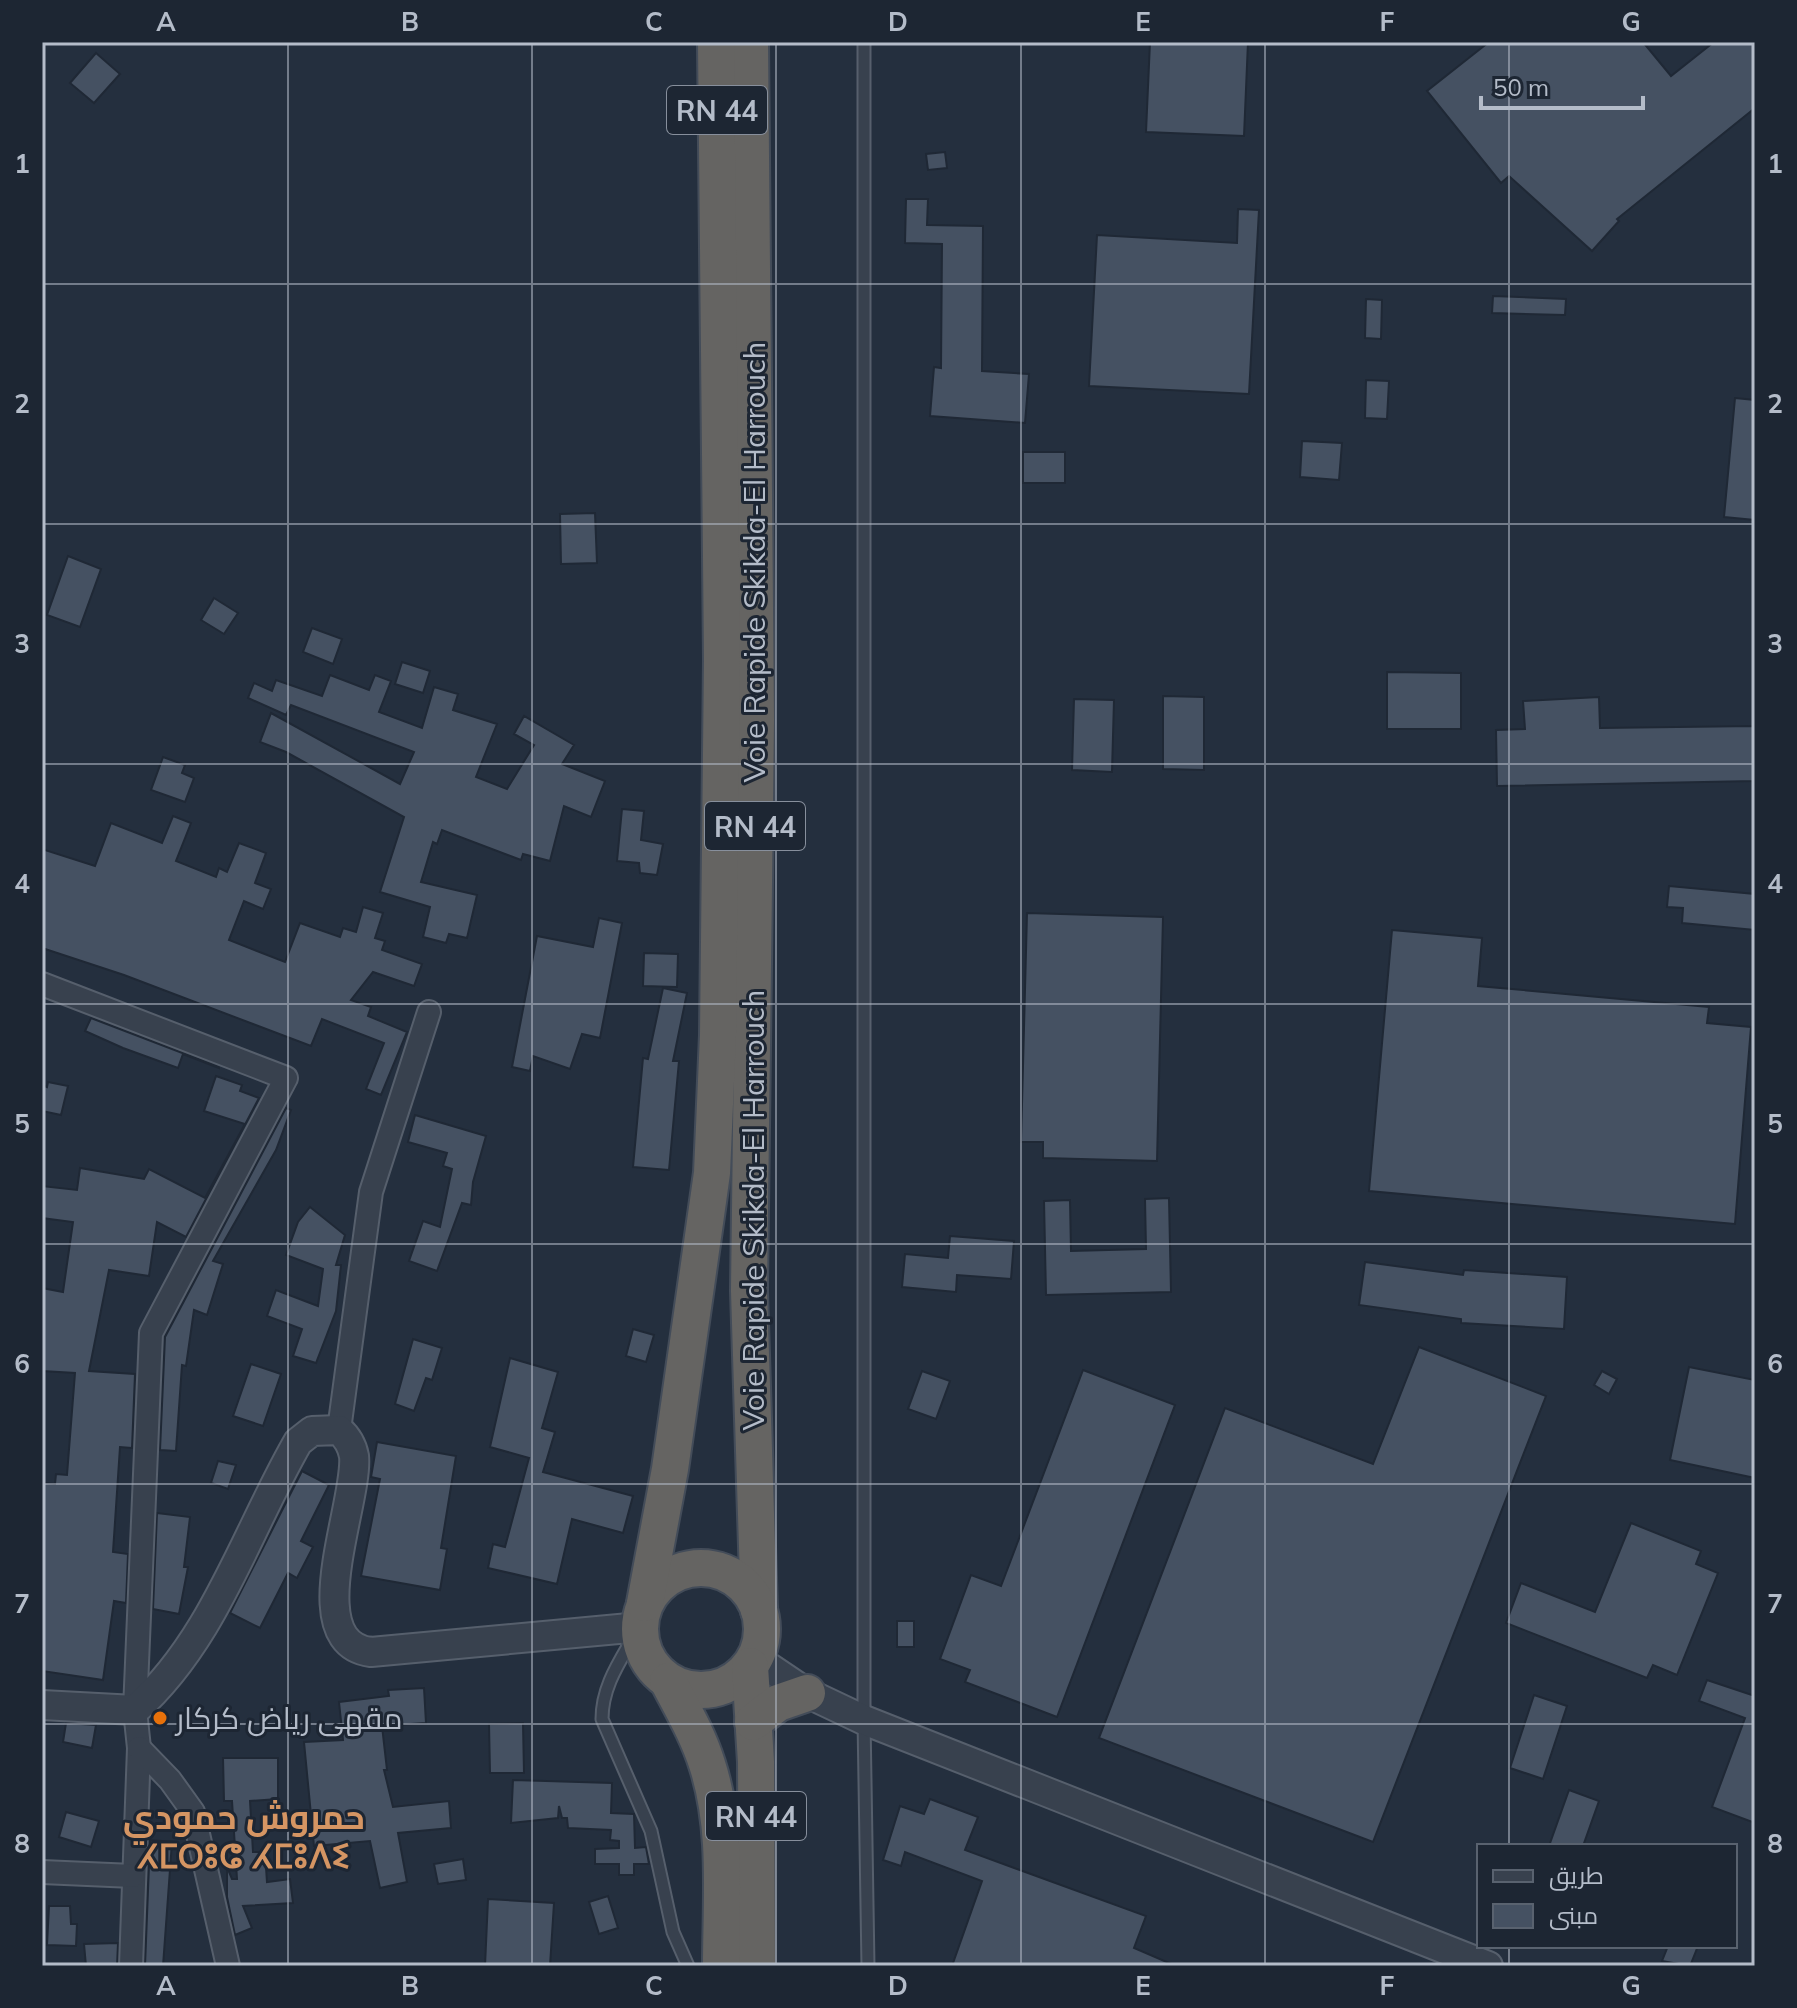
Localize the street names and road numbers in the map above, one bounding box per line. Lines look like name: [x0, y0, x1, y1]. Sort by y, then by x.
road number: RN 44: [667, 86, 767, 134]
street label: Voie Rapide Skikda-El Harrouch: [735, 342, 773, 782]
road number: RN 44: [705, 802, 805, 850]
street label: Voie Rapide Skikda-El Harrouch: [734, 990, 772, 1430]
road number: RN 44: [706, 1792, 806, 1840]

